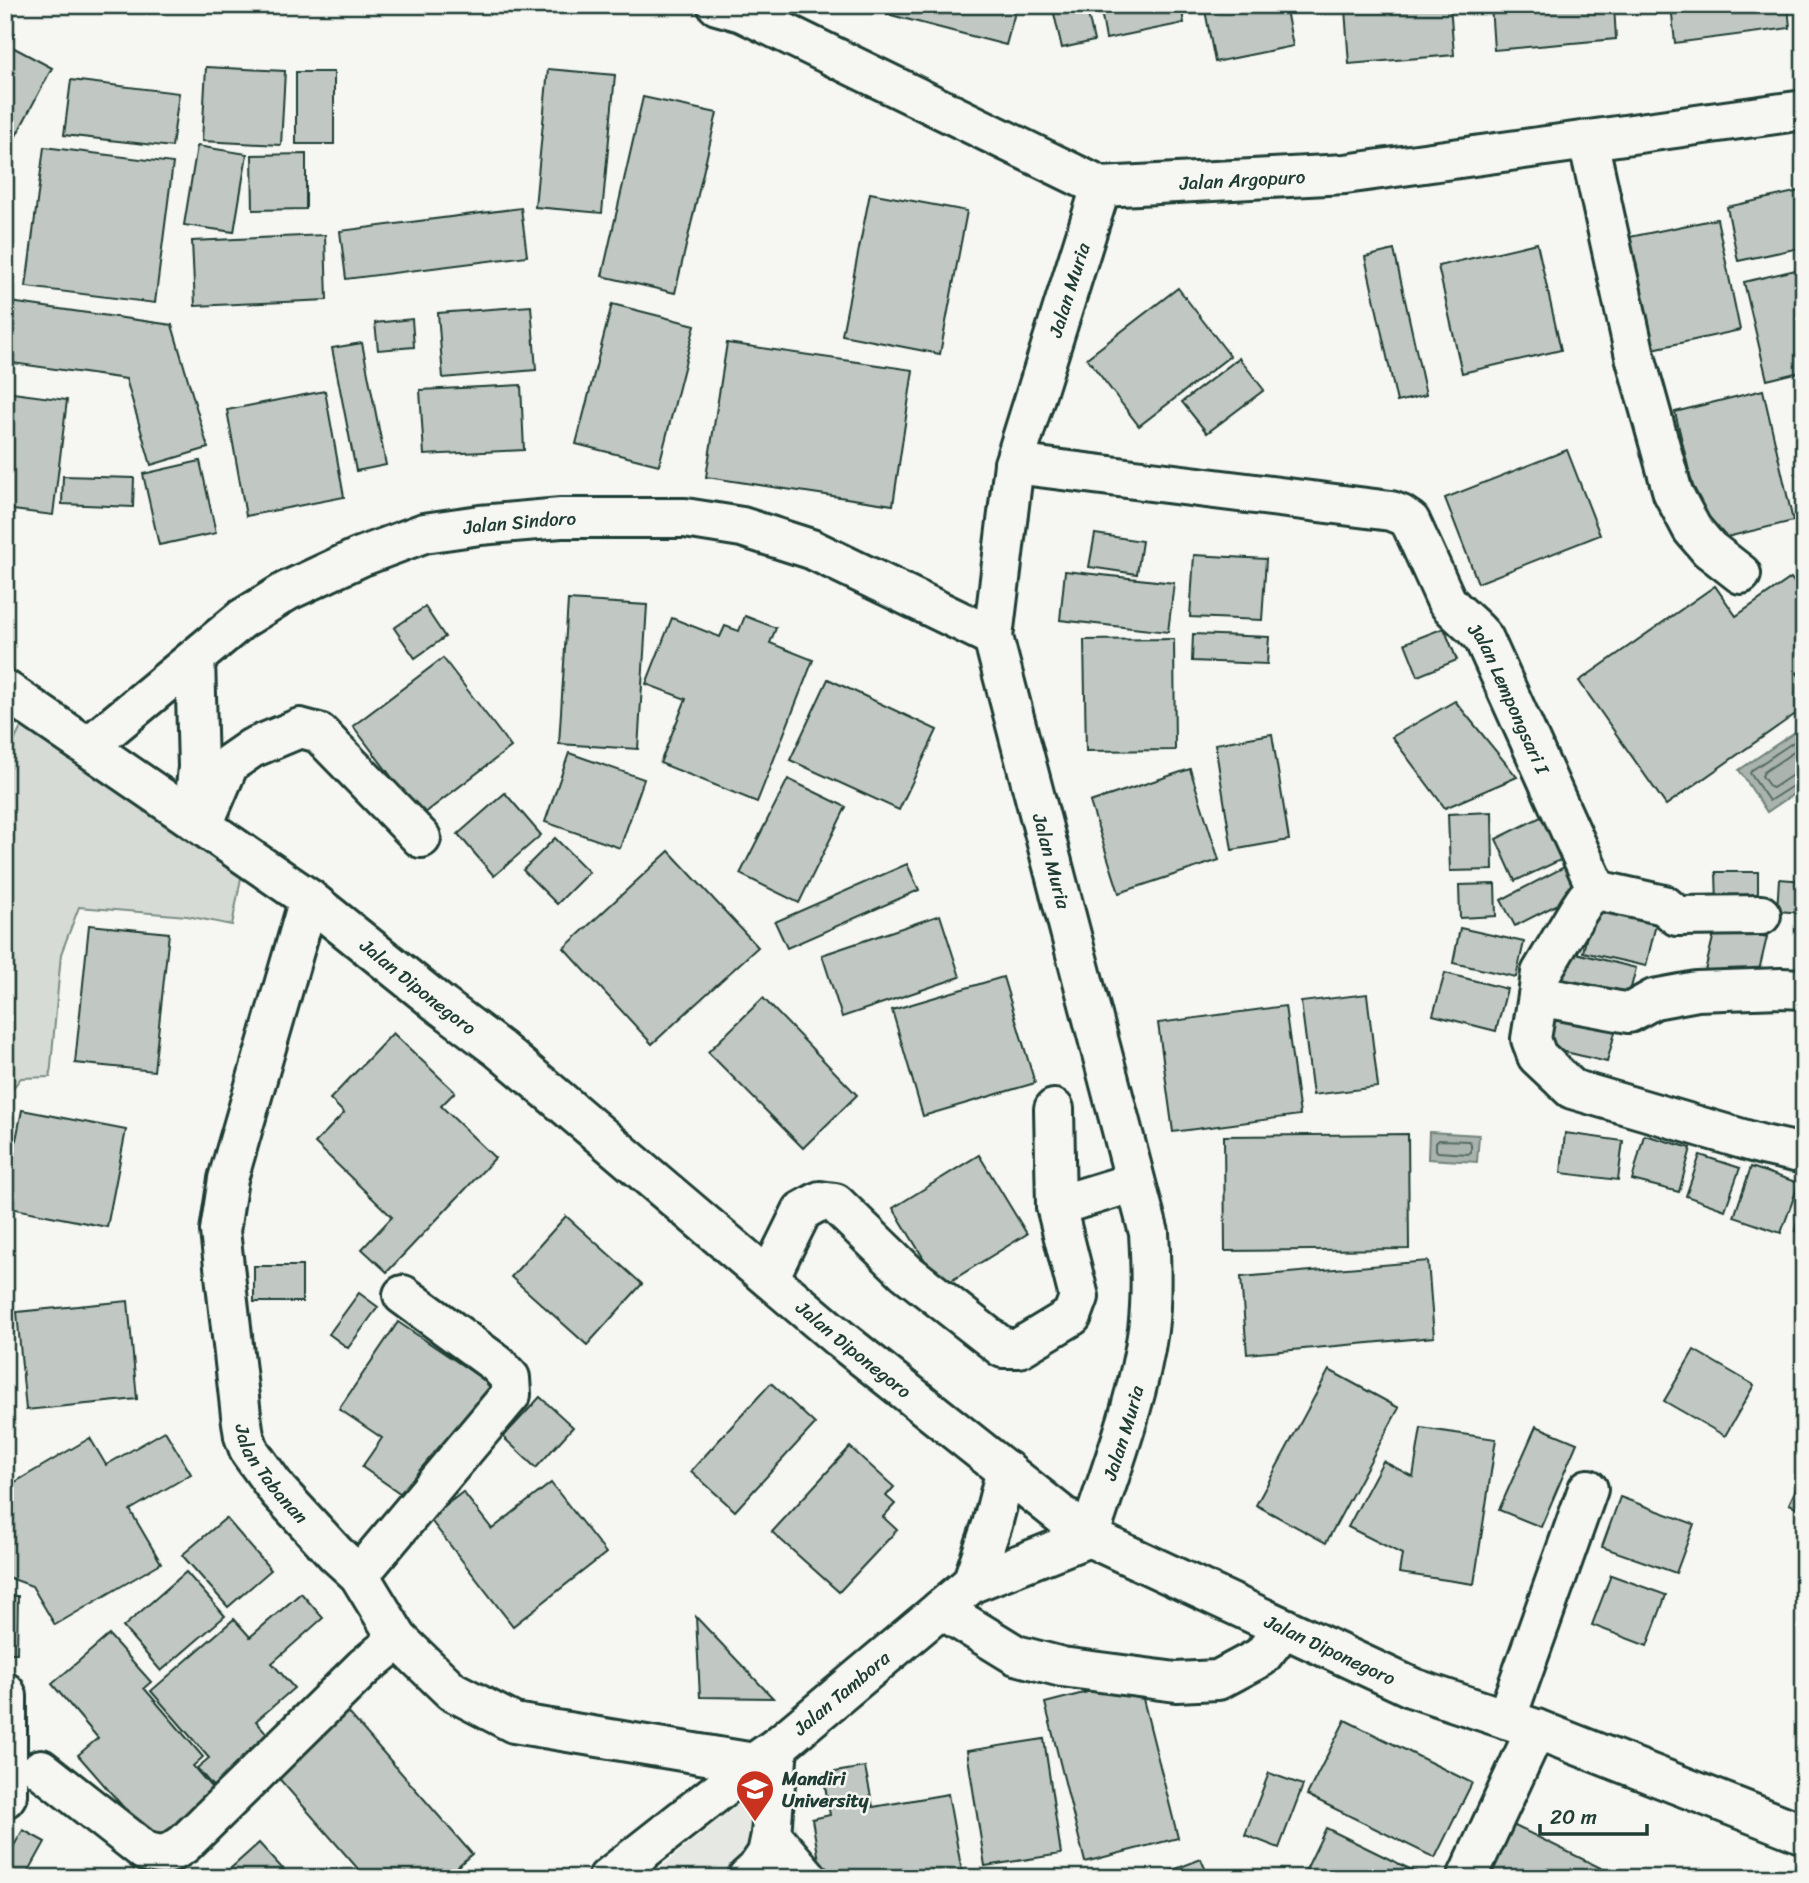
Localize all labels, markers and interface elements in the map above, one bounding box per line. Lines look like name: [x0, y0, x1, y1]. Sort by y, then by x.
street label: Jalan Argopuro: [1178, 160, 1306, 200]
street label: Jalan Muria: [1039, 238, 1100, 342]
street label: Jalan Sindoro: [460, 502, 576, 544]
street label: Jalan Lempongsari I: [1459, 613, 1559, 781]
street label: Jalan Muria: [1023, 809, 1080, 913]
street label: Jalan Diponegoro: [352, 929, 484, 1044]
street label: Jalan Diponegoro: [788, 1291, 919, 1407]
street label: Jalan Muria: [1093, 1382, 1153, 1486]
street label: Jalan Tabanan: [225, 1421, 317, 1532]
street label: Jalan Diponegoro: [1258, 1605, 1401, 1695]
street label: Jalan Tambora: [785, 1642, 898, 1745]
place label: Mandiri University: [781, 1762, 870, 1817]
school or university icon: Mandiri University: [734, 1768, 776, 1823]
scale bar: [1540, 1792, 1646, 1836]
text: 20 m: [1550, 1798, 1597, 1836]

